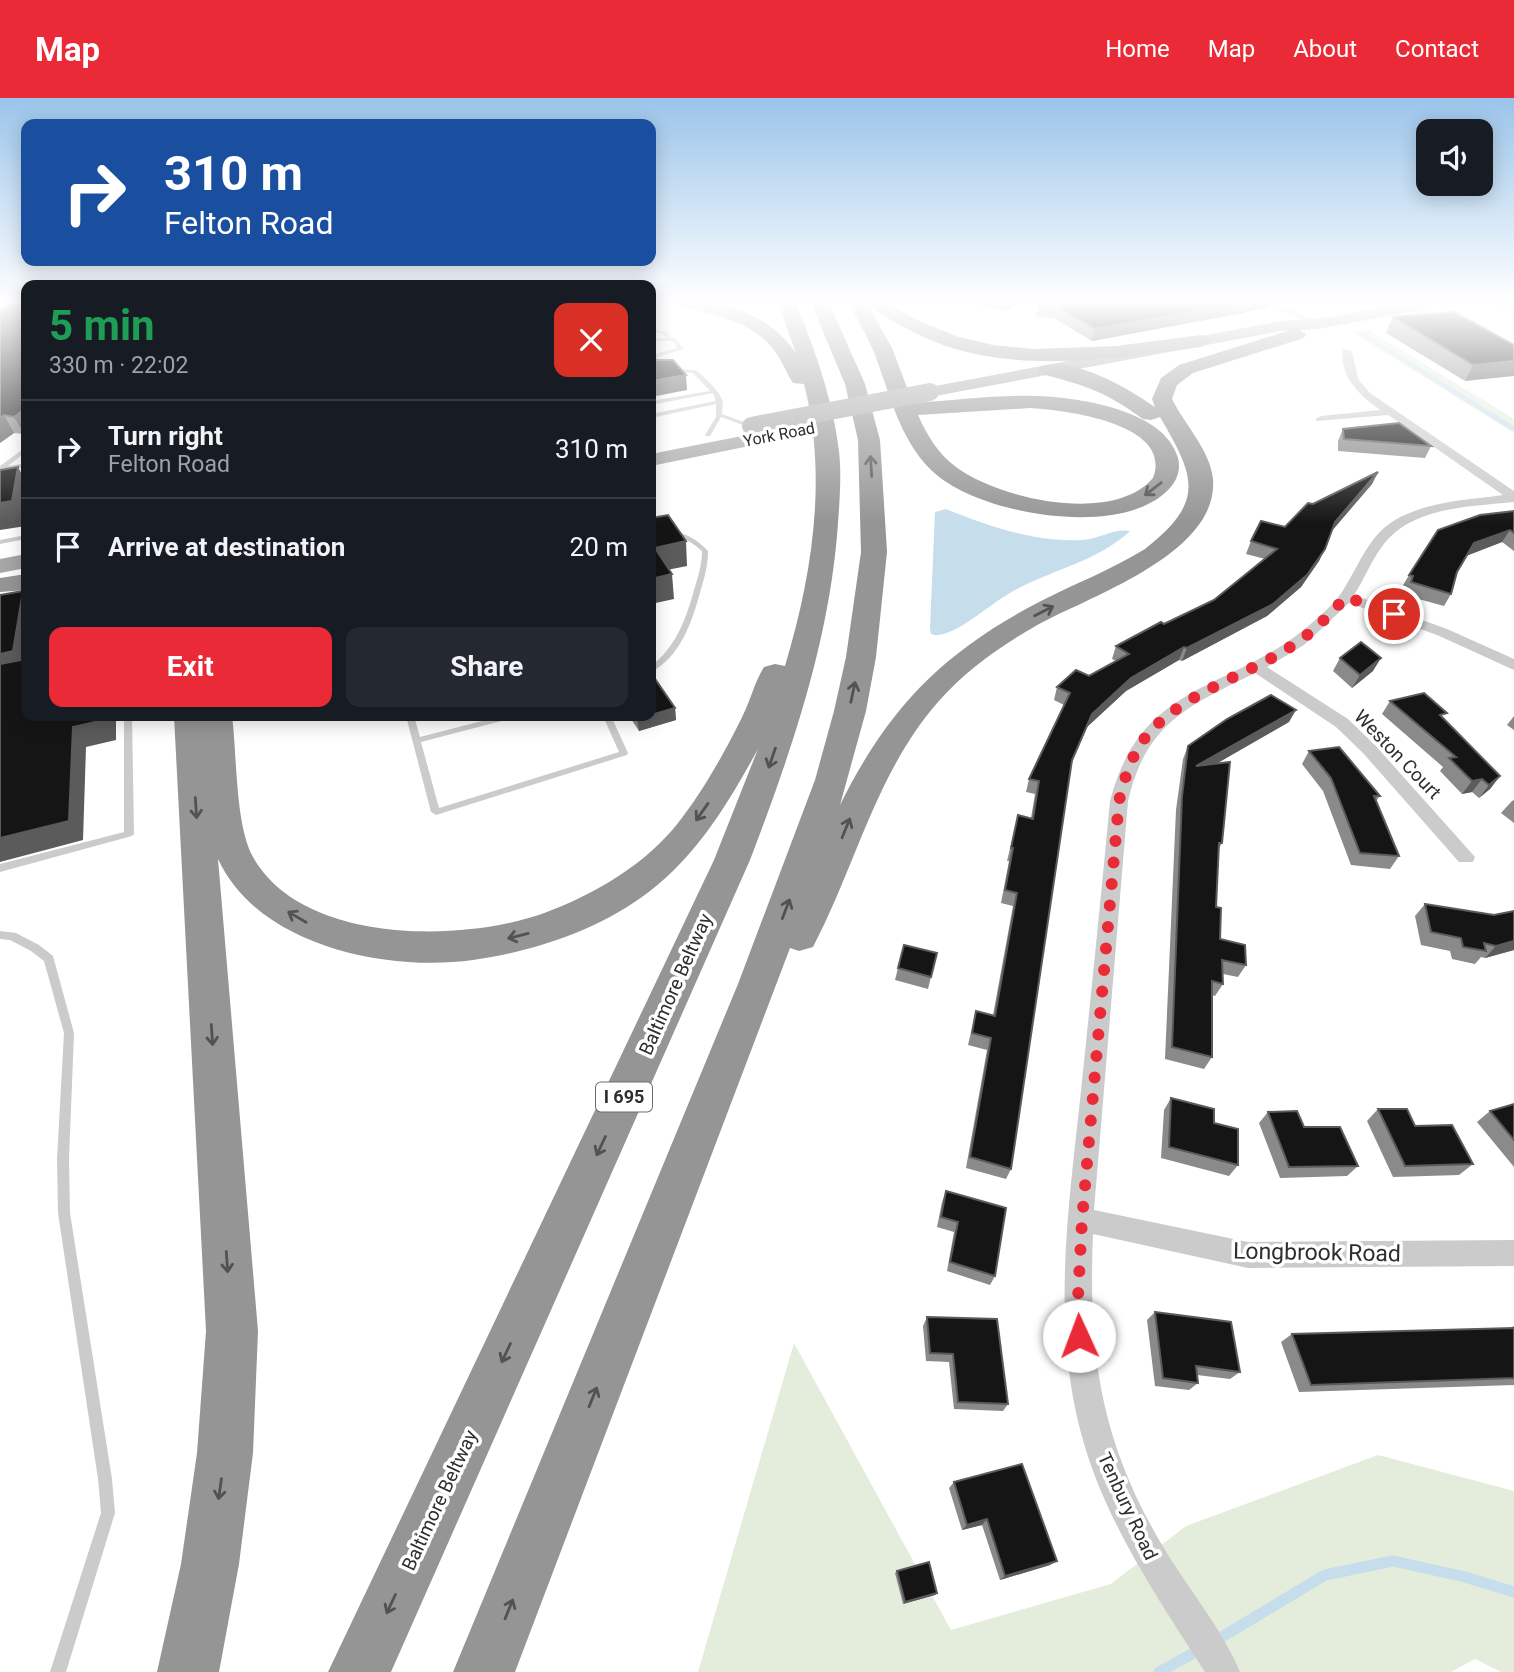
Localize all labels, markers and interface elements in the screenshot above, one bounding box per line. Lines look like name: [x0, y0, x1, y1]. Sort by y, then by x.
text: Map: [35, 30, 100, 69]
text: Home: [1105, 35, 1170, 63]
text: Map: [1208, 35, 1255, 63]
text: About: [1293, 35, 1357, 63]
text: Contact: [1395, 35, 1479, 63]
map controls: [1416, 119, 1493, 196]
button: sound: [1416, 119, 1493, 196]
text: 310 m: [164, 145, 303, 202]
icon: right: [49, 147, 140, 238]
text: Felton Road: [164, 204, 334, 242]
text: 5 min: [49, 301, 155, 350]
button: close: [554, 303, 628, 377]
text: 330 m · 22:02: [49, 352, 188, 379]
street label: York Road: [742, 418, 816, 451]
text: Turn right: [108, 421, 223, 451]
icon: right: [49, 430, 87, 468]
text: 310 m: [555, 434, 628, 464]
text: Felton Road: [108, 451, 230, 478]
one-way arrow: [864, 455, 877, 478]
one-way arrow: [1144, 482, 1162, 497]
icon: arrive: [49, 528, 87, 566]
text: Arrive at destination: [108, 532, 345, 562]
text: 20 m: [570, 532, 628, 562]
pin: [1364, 584, 1424, 644]
icon: arrive: [1375, 595, 1413, 633]
one-way arrow: [1033, 603, 1053, 617]
button: Exit: [49, 627, 332, 707]
button: Share: [346, 627, 628, 707]
one-way arrow: [847, 681, 861, 704]
street label: Weston Court: [1349, 705, 1446, 804]
one-way arrow: [765, 747, 777, 769]
one-way arrow: [190, 797, 203, 820]
one-way arrow: [695, 802, 709, 821]
one-way arrow: [840, 818, 853, 840]
one-way arrow: [780, 899, 793, 921]
one-way arrow: [287, 910, 307, 924]
street label: Baltimore Beltway: [634, 910, 717, 1058]
one-way arrow: [508, 930, 530, 943]
one-way arrow: [206, 1023, 219, 1046]
road number: I 695: [596, 1082, 652, 1112]
one-way arrow: [594, 1135, 607, 1156]
street label: Longbrook Road: [1233, 1238, 1401, 1267]
one-way arrow: [221, 1250, 234, 1273]
position arrow: [1042, 1299, 1116, 1373]
one-way arrow: [499, 1341, 512, 1363]
one-way arrow: [588, 1387, 601, 1409]
street label: Baltimore Beltway: [397, 1426, 482, 1574]
street label: Tenbury Road: [1093, 1449, 1162, 1564]
one-way arrow: [213, 1477, 226, 1500]
one-way arrow: [384, 1593, 397, 1614]
one-way arrow: [504, 1598, 517, 1620]

